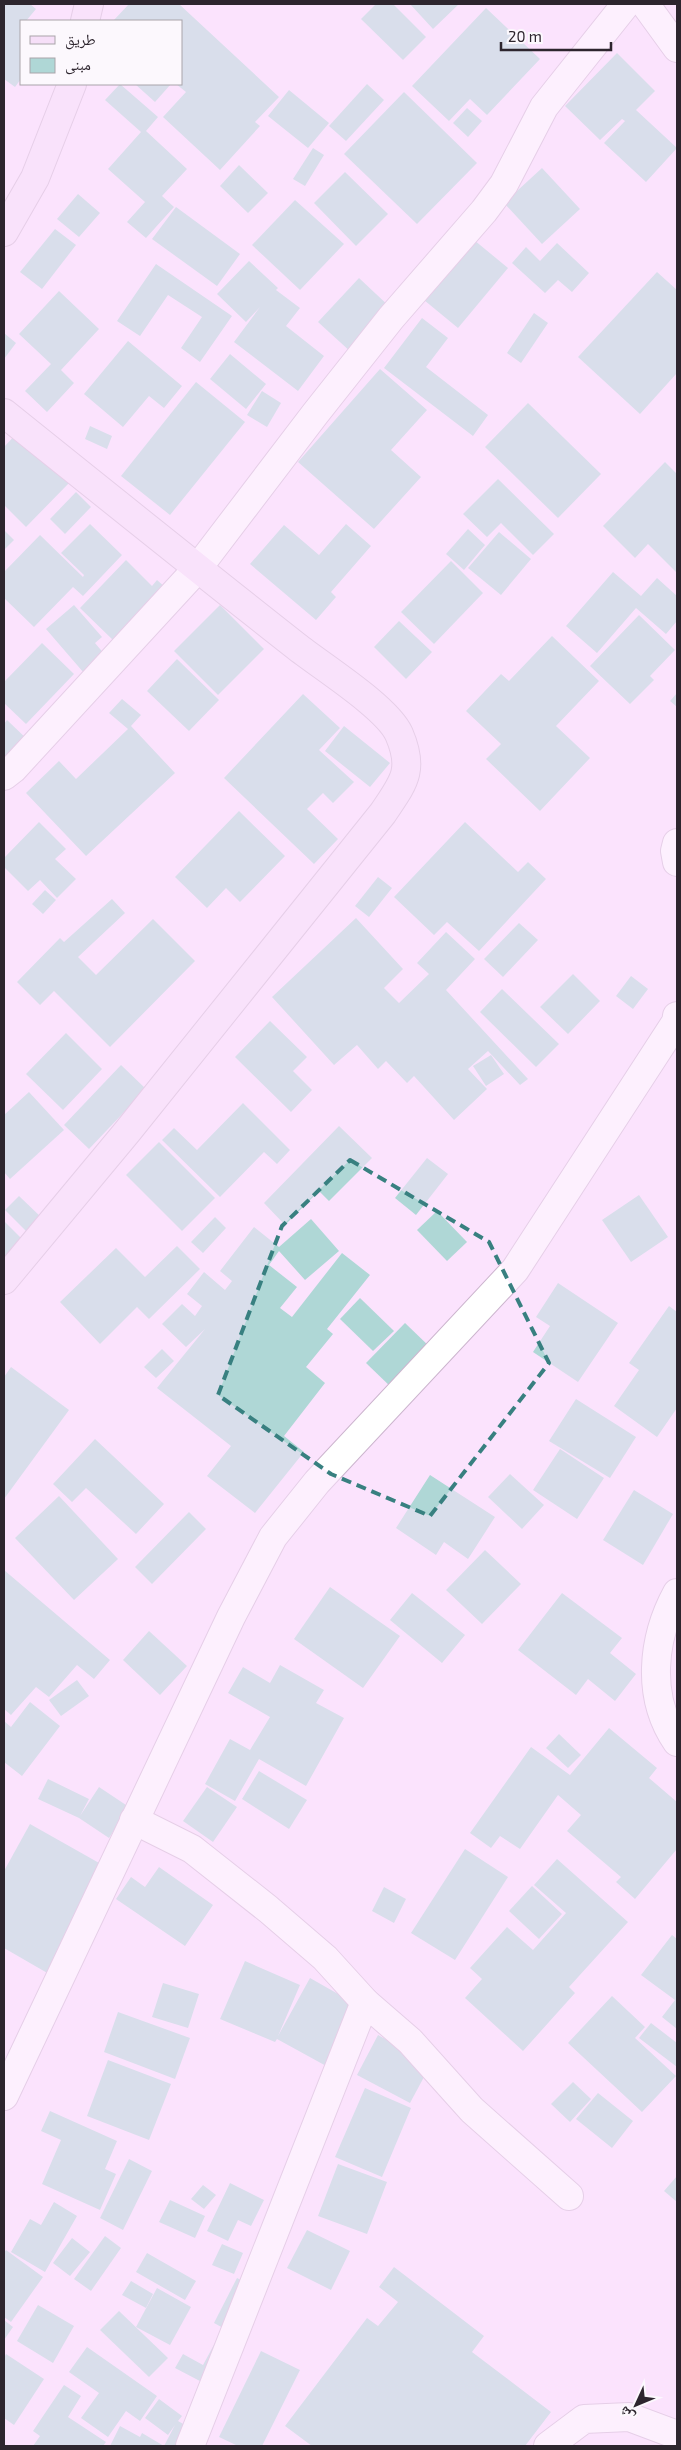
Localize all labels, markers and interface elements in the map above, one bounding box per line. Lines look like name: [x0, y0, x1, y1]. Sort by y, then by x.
legend: [20, 20, 182, 85]
scale bar: [501, 20, 611, 52]
text: 20 m: [508, 27, 542, 45]
text: طريق: [65, 30, 96, 50]
text: مبنى: [65, 55, 91, 75]
north arrow: [611, 2380, 661, 2430]
text: ش: [615, 2402, 638, 2426]

